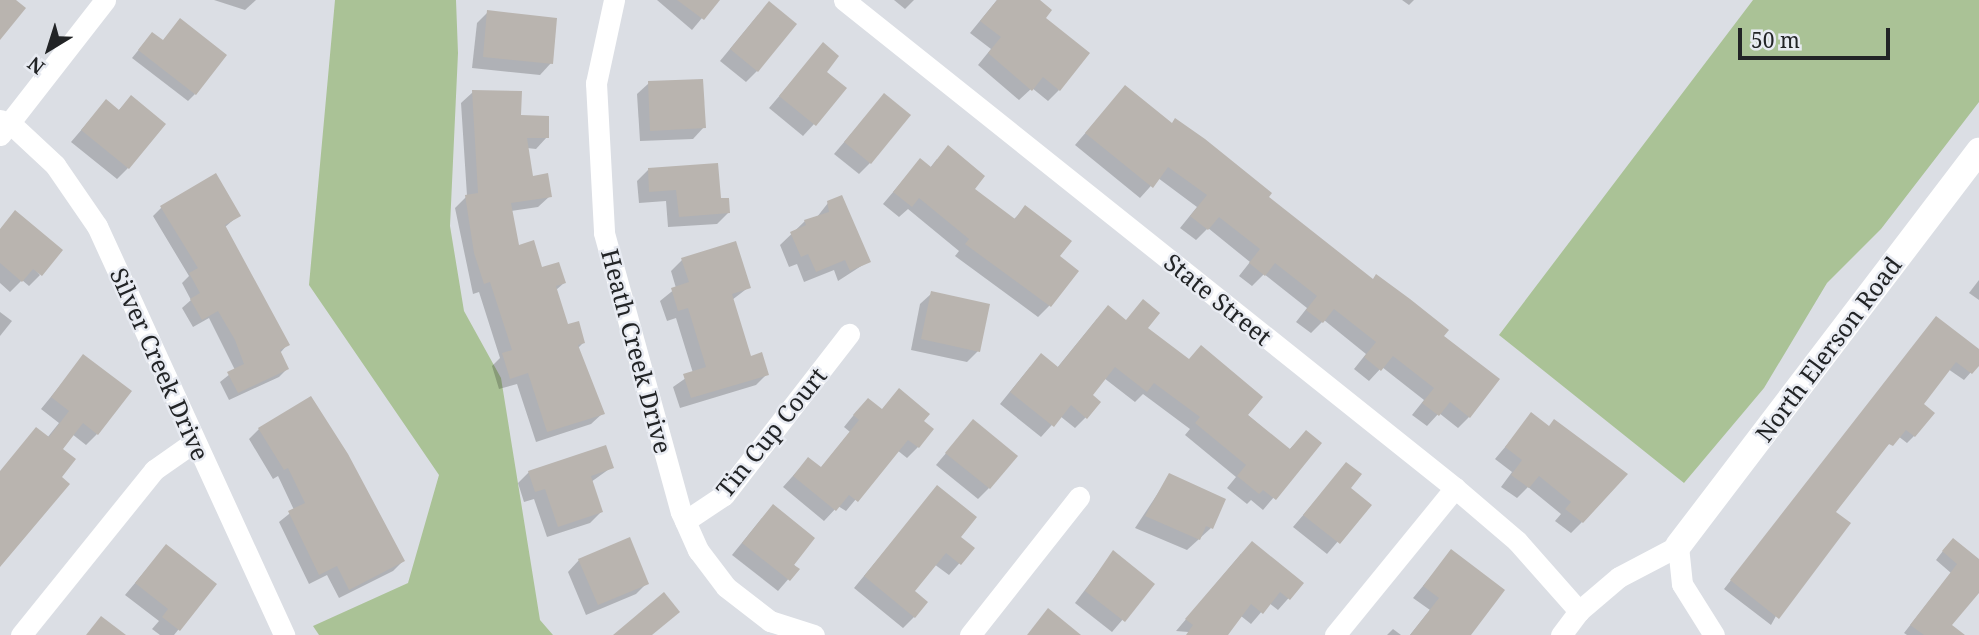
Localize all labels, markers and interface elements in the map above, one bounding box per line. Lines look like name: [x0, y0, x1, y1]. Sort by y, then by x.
north arrow: [14, 14, 84, 84]
scale bar: [1741, 14, 1893, 58]
text: 50 m: [1751, 26, 1800, 54]
text: N: [22, 51, 50, 80]
street label: Heath Creek Drive: [596, 246, 678, 456]
street label: State Street: [1159, 247, 1277, 351]
street label: North Elerson Road: [1749, 251, 1907, 447]
street label: Silver Creek Drive: [105, 263, 215, 465]
street label: Tin Cup Court: [710, 361, 832, 503]

